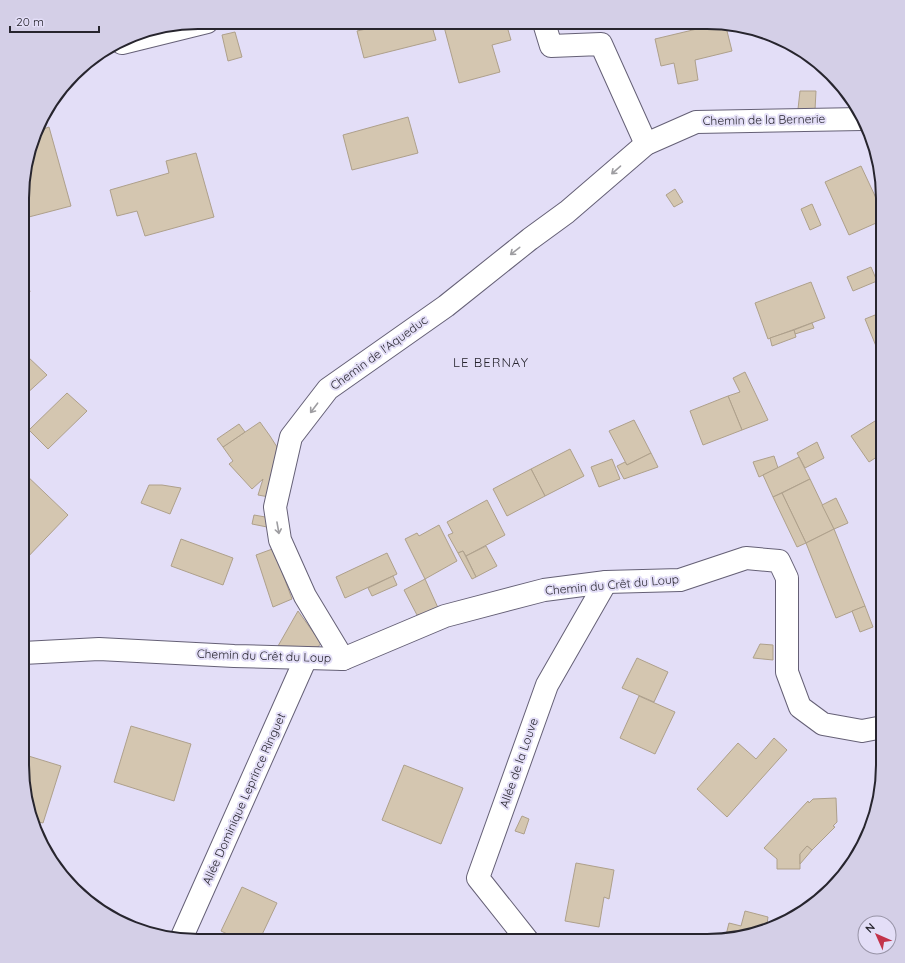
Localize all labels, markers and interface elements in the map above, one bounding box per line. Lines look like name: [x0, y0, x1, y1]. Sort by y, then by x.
scale bar: [10, 8, 99, 34]
text: 20 m: [16, 14, 44, 29]
street label: Chemin de la Bernerie: [703, 111, 826, 128]
one-way arrow: [611, 165, 622, 174]
one-way arrow: [510, 246, 521, 255]
street label: Chemin de l'Aqueduc: [327, 312, 430, 393]
district label: LE BERNAY: [453, 354, 529, 370]
one-way arrow: [310, 402, 318, 413]
one-way arrow: [274, 521, 282, 534]
street label: Chemin du Crêt du Loup: [544, 571, 680, 598]
street label: Chemin du Crêt du Loup: [197, 646, 331, 665]
street label: Allée Dominique Leprince Ringuet: [199, 711, 288, 887]
street label: Allée de la Louve: [496, 716, 541, 810]
north arrow: [857, 915, 897, 955]
text: N: [862, 920, 878, 936]

